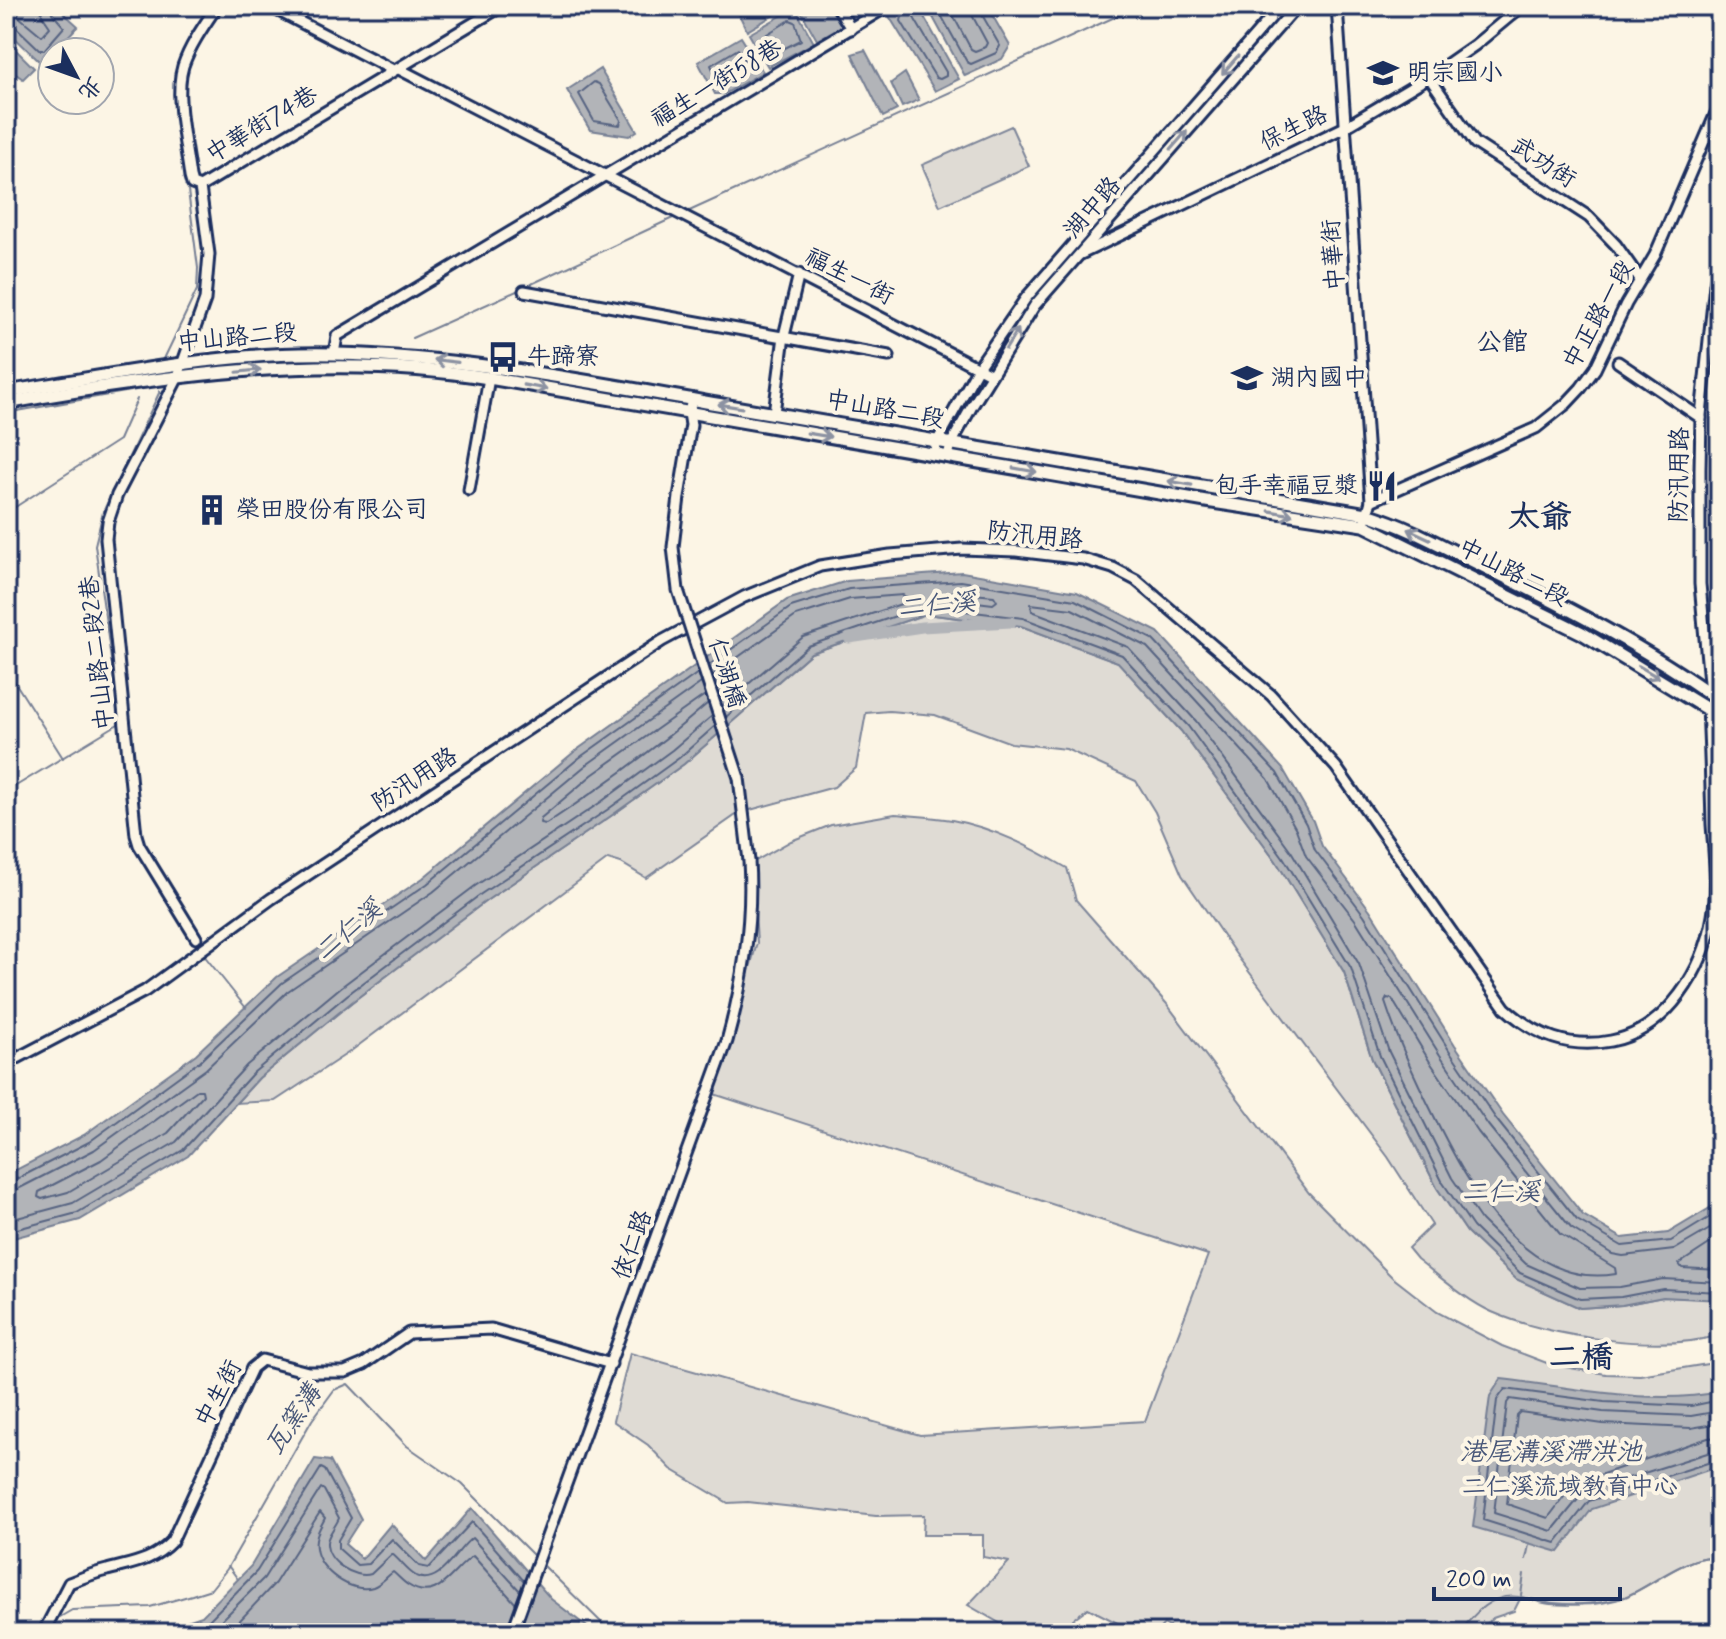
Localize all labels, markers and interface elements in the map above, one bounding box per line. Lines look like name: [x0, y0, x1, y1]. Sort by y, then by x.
street label: 福生一街58巷: [646, 33, 788, 135]
north arrow: [36, 36, 116, 116]
one-way arrow: [1221, 54, 1239, 74]
school or university icon: 明宗國小: [1366, 56, 1400, 90]
place label: 明宗國小: [1407, 58, 1503, 89]
text: 北: [72, 70, 107, 105]
street label: 中華街74巷: [200, 79, 324, 171]
street label: 保生路: [1255, 99, 1333, 159]
street label: 武功街: [1504, 130, 1582, 196]
one-way arrow: [1170, 131, 1188, 151]
street label: 湖中路: [1058, 171, 1128, 245]
street label: 中華街: [1316, 218, 1352, 292]
street label: 福生一街: [799, 241, 899, 313]
street label: 中正路一段: [1556, 255, 1642, 375]
street label: 中山路二段: [176, 317, 298, 359]
district label: 公館: [1476, 326, 1528, 360]
one-way arrow: [1004, 328, 1020, 351]
bus stop icon: 牛蹄寮: [486, 340, 520, 374]
place label: 牛蹄寮: [527, 342, 599, 373]
one-way arrow: [434, 353, 459, 368]
school or university icon: 湖內國中: [1230, 361, 1264, 395]
place label: 湖內國中: [1271, 363, 1367, 394]
one-way arrow: [235, 364, 261, 379]
one-way arrow: [522, 380, 547, 395]
street label: 中山路二段: [823, 384, 947, 436]
one-way arrow: [718, 398, 744, 413]
street label: 防汛用路: [1664, 427, 1696, 523]
one-way arrow: [806, 428, 831, 443]
one-way arrow: [1011, 463, 1037, 478]
restaurant icon: 包手幸福豆漿: [1365, 469, 1399, 503]
place label: 包手幸福豆漿: [1214, 471, 1358, 502]
one-way arrow: [1168, 474, 1193, 489]
building icon: 榮田股份有限公司: [195, 493, 229, 527]
place label: 榮田股份有限公司: [236, 495, 428, 526]
district label: 太爺: [1508, 497, 1572, 539]
one-way arrow: [1268, 507, 1293, 522]
street label: 防汛用路: [986, 516, 1084, 556]
one-way arrow: [1407, 526, 1431, 541]
street label: 中山路二段: [1453, 532, 1573, 614]
street label: 中山路二段2巷: [74, 574, 122, 732]
water label: 二仁溪: [897, 585, 979, 626]
street label: 仁湖橋: [700, 634, 752, 712]
one-way arrow: [1637, 665, 1660, 681]
street label: 防汛用路: [366, 741, 464, 819]
water label: 二仁溪: [308, 892, 391, 969]
water label: 二仁溪: [1462, 1176, 1542, 1210]
street label: 依仁路: [606, 1206, 660, 1284]
district label: 二橋: [1549, 1337, 1613, 1379]
street label: 中生街: [188, 1355, 250, 1433]
water label: 瓦窯溝: [258, 1377, 331, 1462]
water label: 港尾溝溪滯洪池: [1460, 1436, 1643, 1470]
park label: 二仁溪流域教育中心: [1462, 1472, 1678, 1503]
scale bar: [1434, 1551, 1620, 1601]
text: 200 m: [1446, 1565, 1512, 1596]

